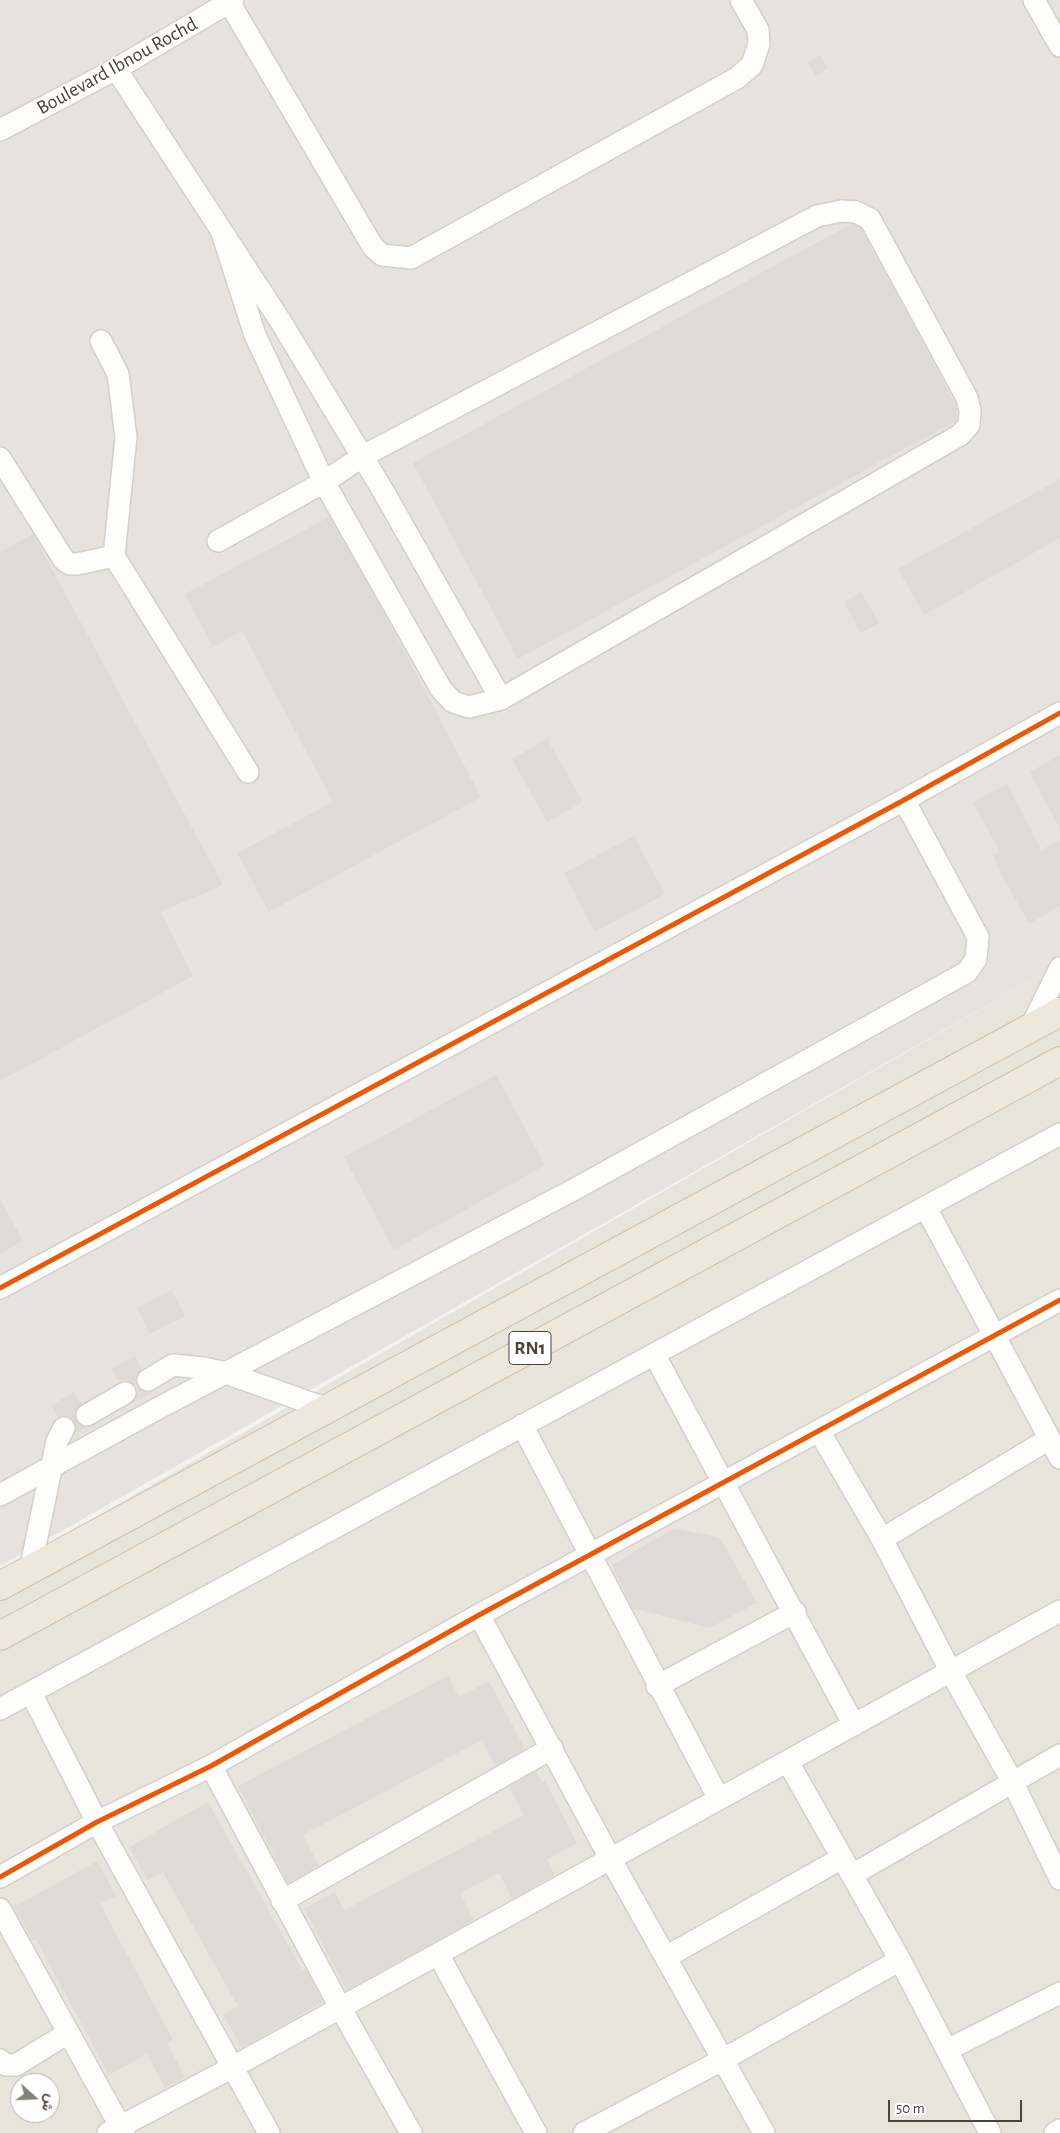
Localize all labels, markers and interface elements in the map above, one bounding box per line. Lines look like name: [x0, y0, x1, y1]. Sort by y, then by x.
street label: Boulevard Ibnou Rochd: [33, 12, 201, 120]
road number: RN1: [509, 1332, 551, 1365]
north arrow: [10, 2073, 60, 2123]
scale bar: [890, 2090, 1024, 2122]
text: ش: [39, 2092, 58, 2113]
text: 50 m: [896, 2101, 925, 2116]

